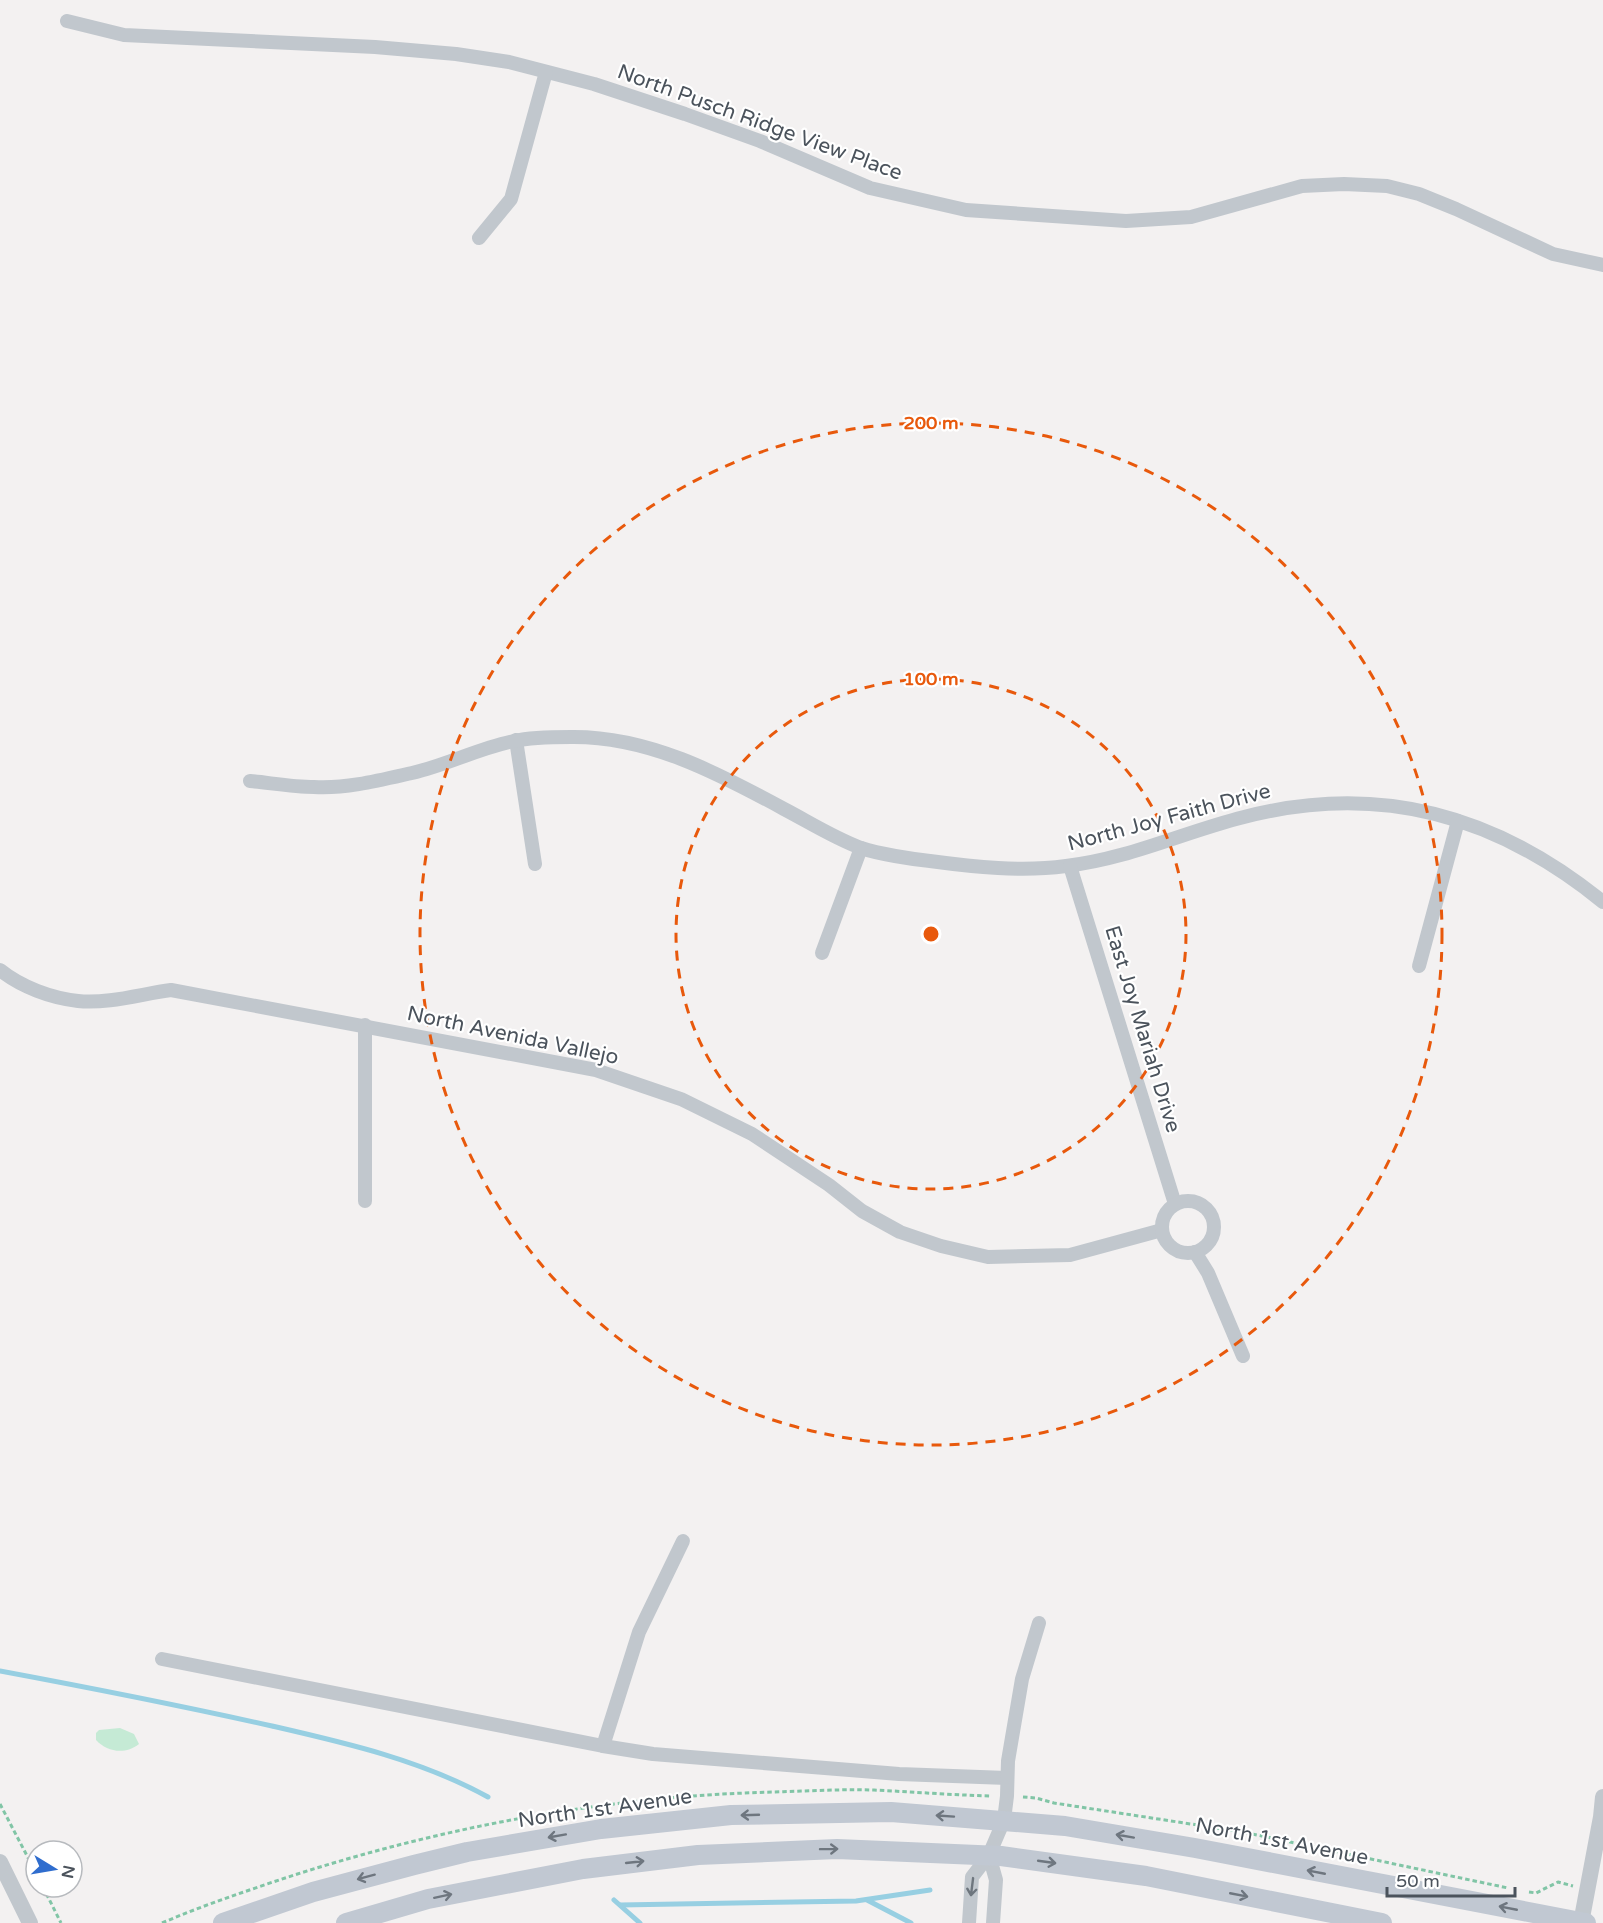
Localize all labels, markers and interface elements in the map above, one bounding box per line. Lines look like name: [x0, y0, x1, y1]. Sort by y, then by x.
street label: North Pusch Ridge View Place: [614, 59, 906, 186]
text: 200 m: [903, 412, 959, 434]
text: 100 m: [903, 668, 959, 690]
street label: North Joy Faith Drive: [1065, 778, 1273, 857]
street label: East Joy Mariah Drive: [1099, 923, 1186, 1136]
centre of rings: [921, 924, 941, 944]
street label: North Avenida Vallejo: [405, 1001, 621, 1070]
street label: North 1st Avenue: [516, 1784, 694, 1833]
one-way arrow: [741, 1809, 761, 1820]
one-way arrow: [936, 1810, 956, 1821]
street label: North 1st Avenue: [1193, 1812, 1371, 1871]
one-way arrow: [1115, 1830, 1135, 1841]
one-way arrow: [547, 1831, 567, 1842]
north arrow: [24, 1839, 84, 1899]
one-way arrow: [819, 1844, 839, 1855]
one-way arrow: [624, 1857, 644, 1868]
one-way arrow: [1037, 1857, 1057, 1868]
scale bar: [1387, 1860, 1514, 1898]
text: N: [57, 1863, 79, 1880]
one-way arrow: [1307, 1866, 1327, 1877]
text: 50 m: [1396, 1870, 1440, 1892]
one-way arrow: [357, 1872, 376, 1884]
one-way arrow: [966, 1876, 977, 1896]
one-way arrow: [433, 1890, 452, 1901]
one-way arrow: [1229, 1890, 1249, 1901]
one-way arrow: [1499, 1902, 1518, 1913]

